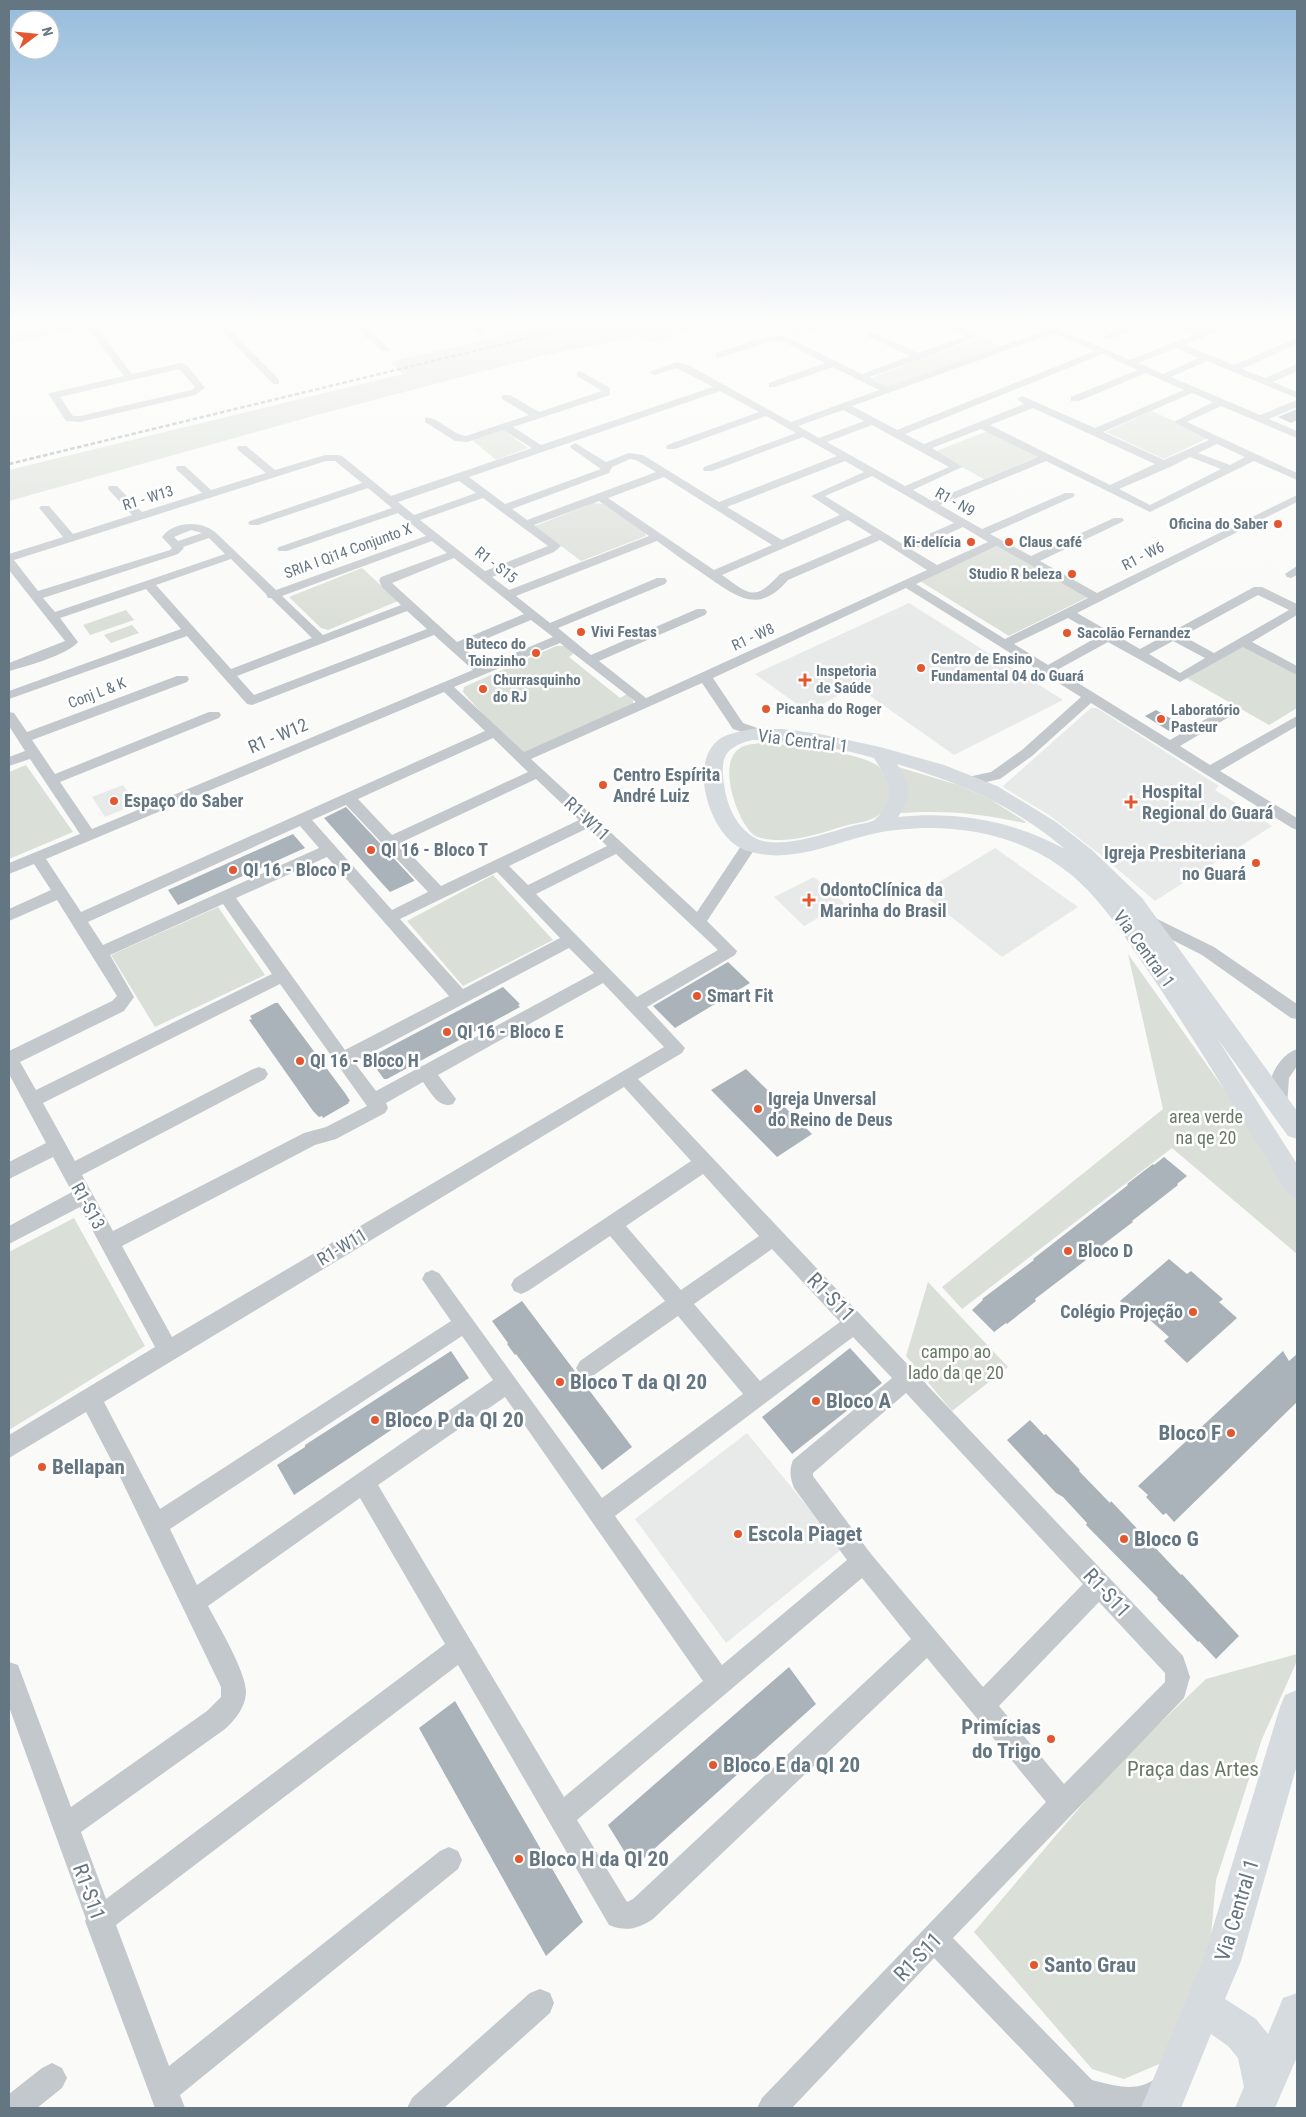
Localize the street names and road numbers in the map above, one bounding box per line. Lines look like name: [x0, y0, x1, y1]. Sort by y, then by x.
street label: R1 - W13: [120, 482, 176, 514]
street label: R1 - N9: [932, 484, 978, 520]
street label: SRIA I Qi14 Conjunto X: [282, 520, 414, 582]
street label: R1 - W6: [1119, 538, 1167, 574]
street label: R1 - S15: [471, 543, 521, 587]
street label: R1 - W8: [729, 619, 777, 655]
street label: Conj L & K: [66, 673, 129, 712]
street label: R1 - W12: [245, 714, 311, 757]
street label: Via Central 1: [757, 725, 849, 756]
street label: R1-W11: [560, 792, 614, 845]
street label: Via Central 1: [1109, 906, 1180, 992]
street label: R1-S13: [67, 1179, 110, 1233]
street label: R1-W11: [313, 1224, 370, 1270]
street label: R1-S11: [802, 1268, 860, 1326]
street label: R1-S11: [1078, 1563, 1136, 1623]
street label: Via Central 1: [1210, 1856, 1264, 1964]
street label: R1-S11: [68, 1860, 110, 1924]
street label: R1-S11: [889, 1928, 947, 1986]

